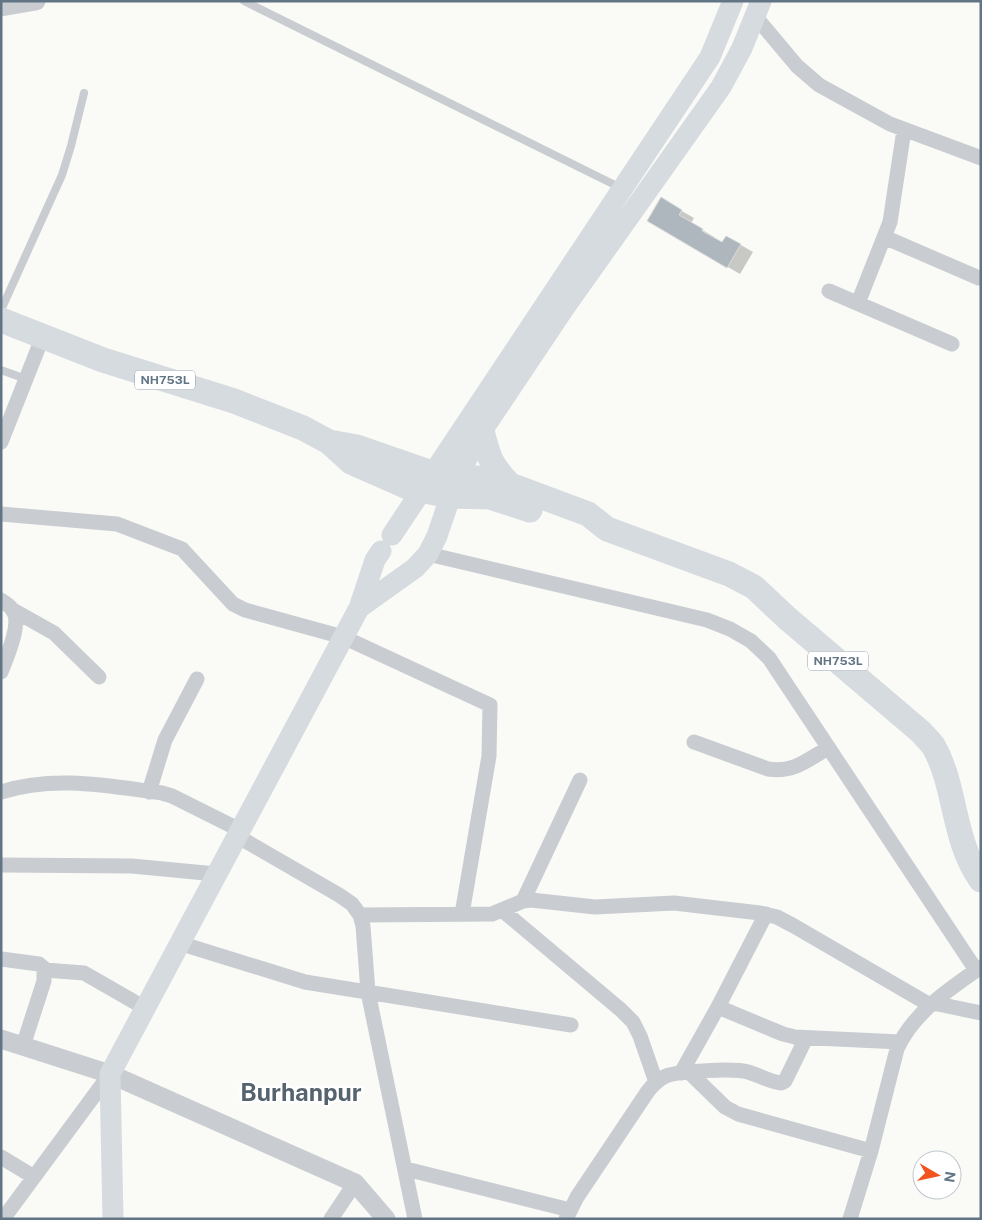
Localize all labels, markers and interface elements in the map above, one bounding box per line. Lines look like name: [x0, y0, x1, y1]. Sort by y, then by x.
road number: NH753L: [135, 370, 195, 390]
road number: NH753L: [808, 651, 868, 670]
district label: Burhanpur: [240, 1078, 362, 1106]
north arrow: [912, 1150, 962, 1200]
text: N: [941, 1170, 959, 1184]

